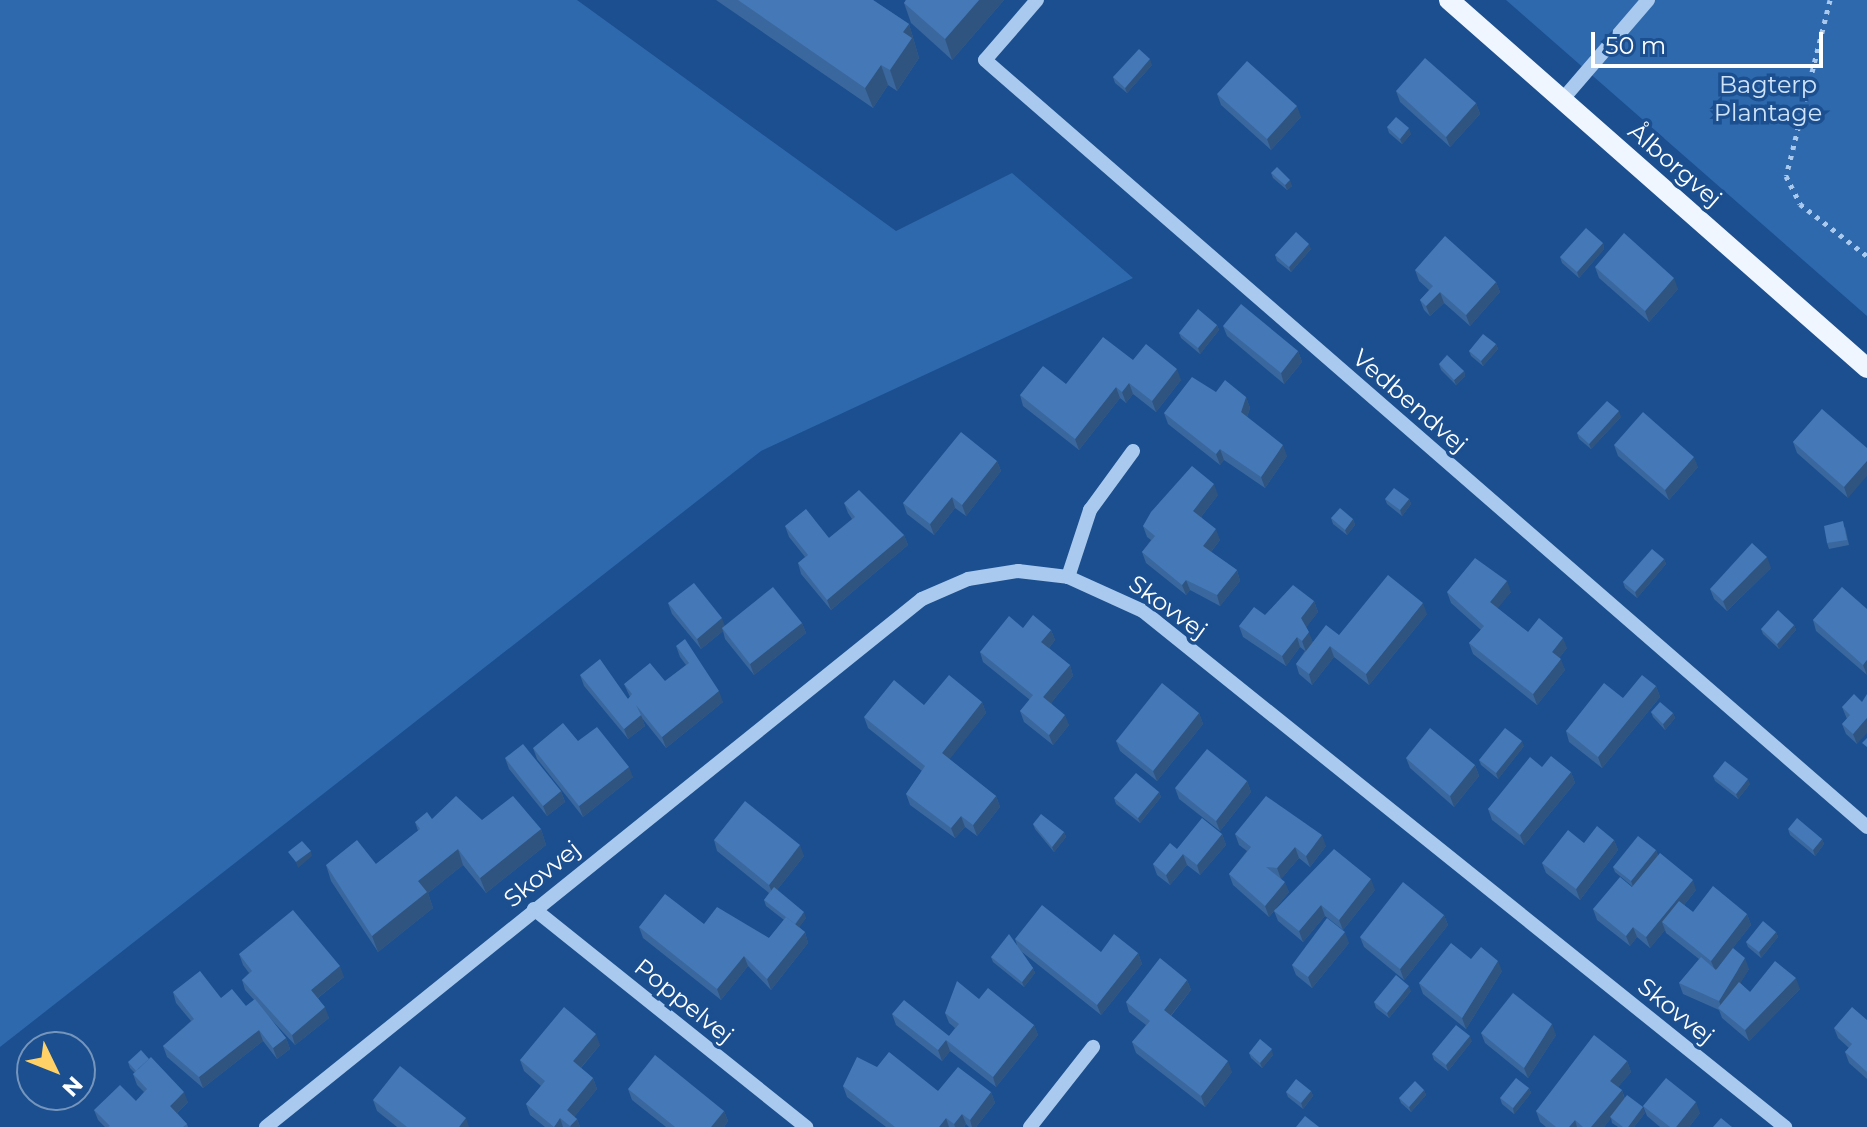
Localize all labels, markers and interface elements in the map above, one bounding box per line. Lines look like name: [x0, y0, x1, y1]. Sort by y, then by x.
scale bar: [1595, 16, 1827, 66]
text: 50 m: [1605, 31, 1666, 60]
park label: Bagterp Plantage: [1714, 71, 1822, 127]
street label: Ålborgvej: [1622, 117, 1728, 213]
street label: Vedbendvej: [1347, 343, 1473, 459]
street label: Skovvej: [1123, 569, 1213, 645]
street label: Skovvej: [498, 835, 586, 913]
street label: Poppelvej: [629, 952, 739, 1050]
street label: Skovvej: [1632, 972, 1720, 1050]
north arrow: [16, 1031, 96, 1111]
text: N: [57, 1071, 88, 1102]

